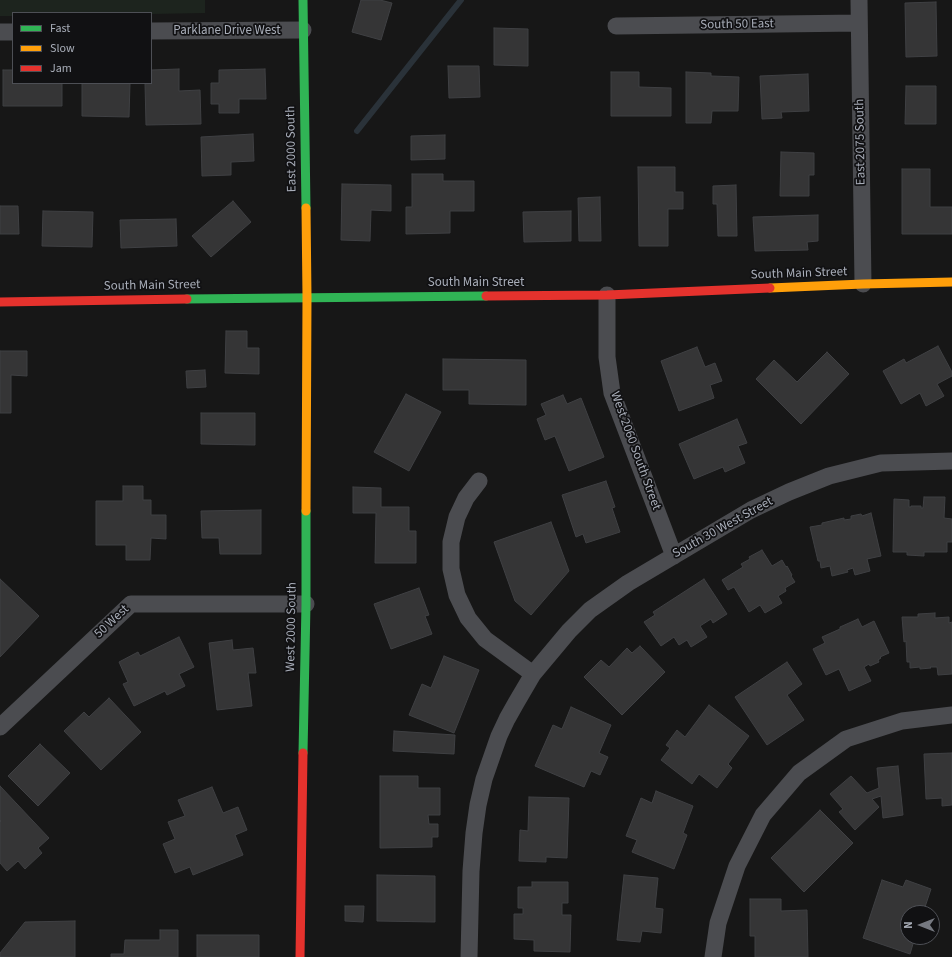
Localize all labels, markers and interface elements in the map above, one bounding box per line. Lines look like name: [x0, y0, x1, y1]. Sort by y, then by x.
legend: [12, 12, 152, 84]
street label: South 50 East: [700, 17, 774, 33]
text: Fast: [50, 20, 70, 37]
street label: Parklane Drive West: [173, 23, 281, 39]
text: Slow: [50, 40, 75, 57]
text: Jam: [50, 60, 72, 77]
street label: East 2075 South: [852, 99, 870, 185]
street label: East 2000 South: [283, 106, 301, 192]
street label: South Main Street: [750, 265, 848, 283]
street label: South Main Street: [428, 275, 524, 291]
street label: South Main Street: [104, 277, 200, 295]
street label: West 2060 South Street: [606, 390, 664, 512]
street label: South 30 West Street: [670, 494, 776, 562]
street label: West 2000 South: [283, 582, 301, 672]
street label: 50 West: [91, 602, 133, 642]
north arrow: [900, 905, 940, 945]
text: N: [901, 921, 916, 929]

